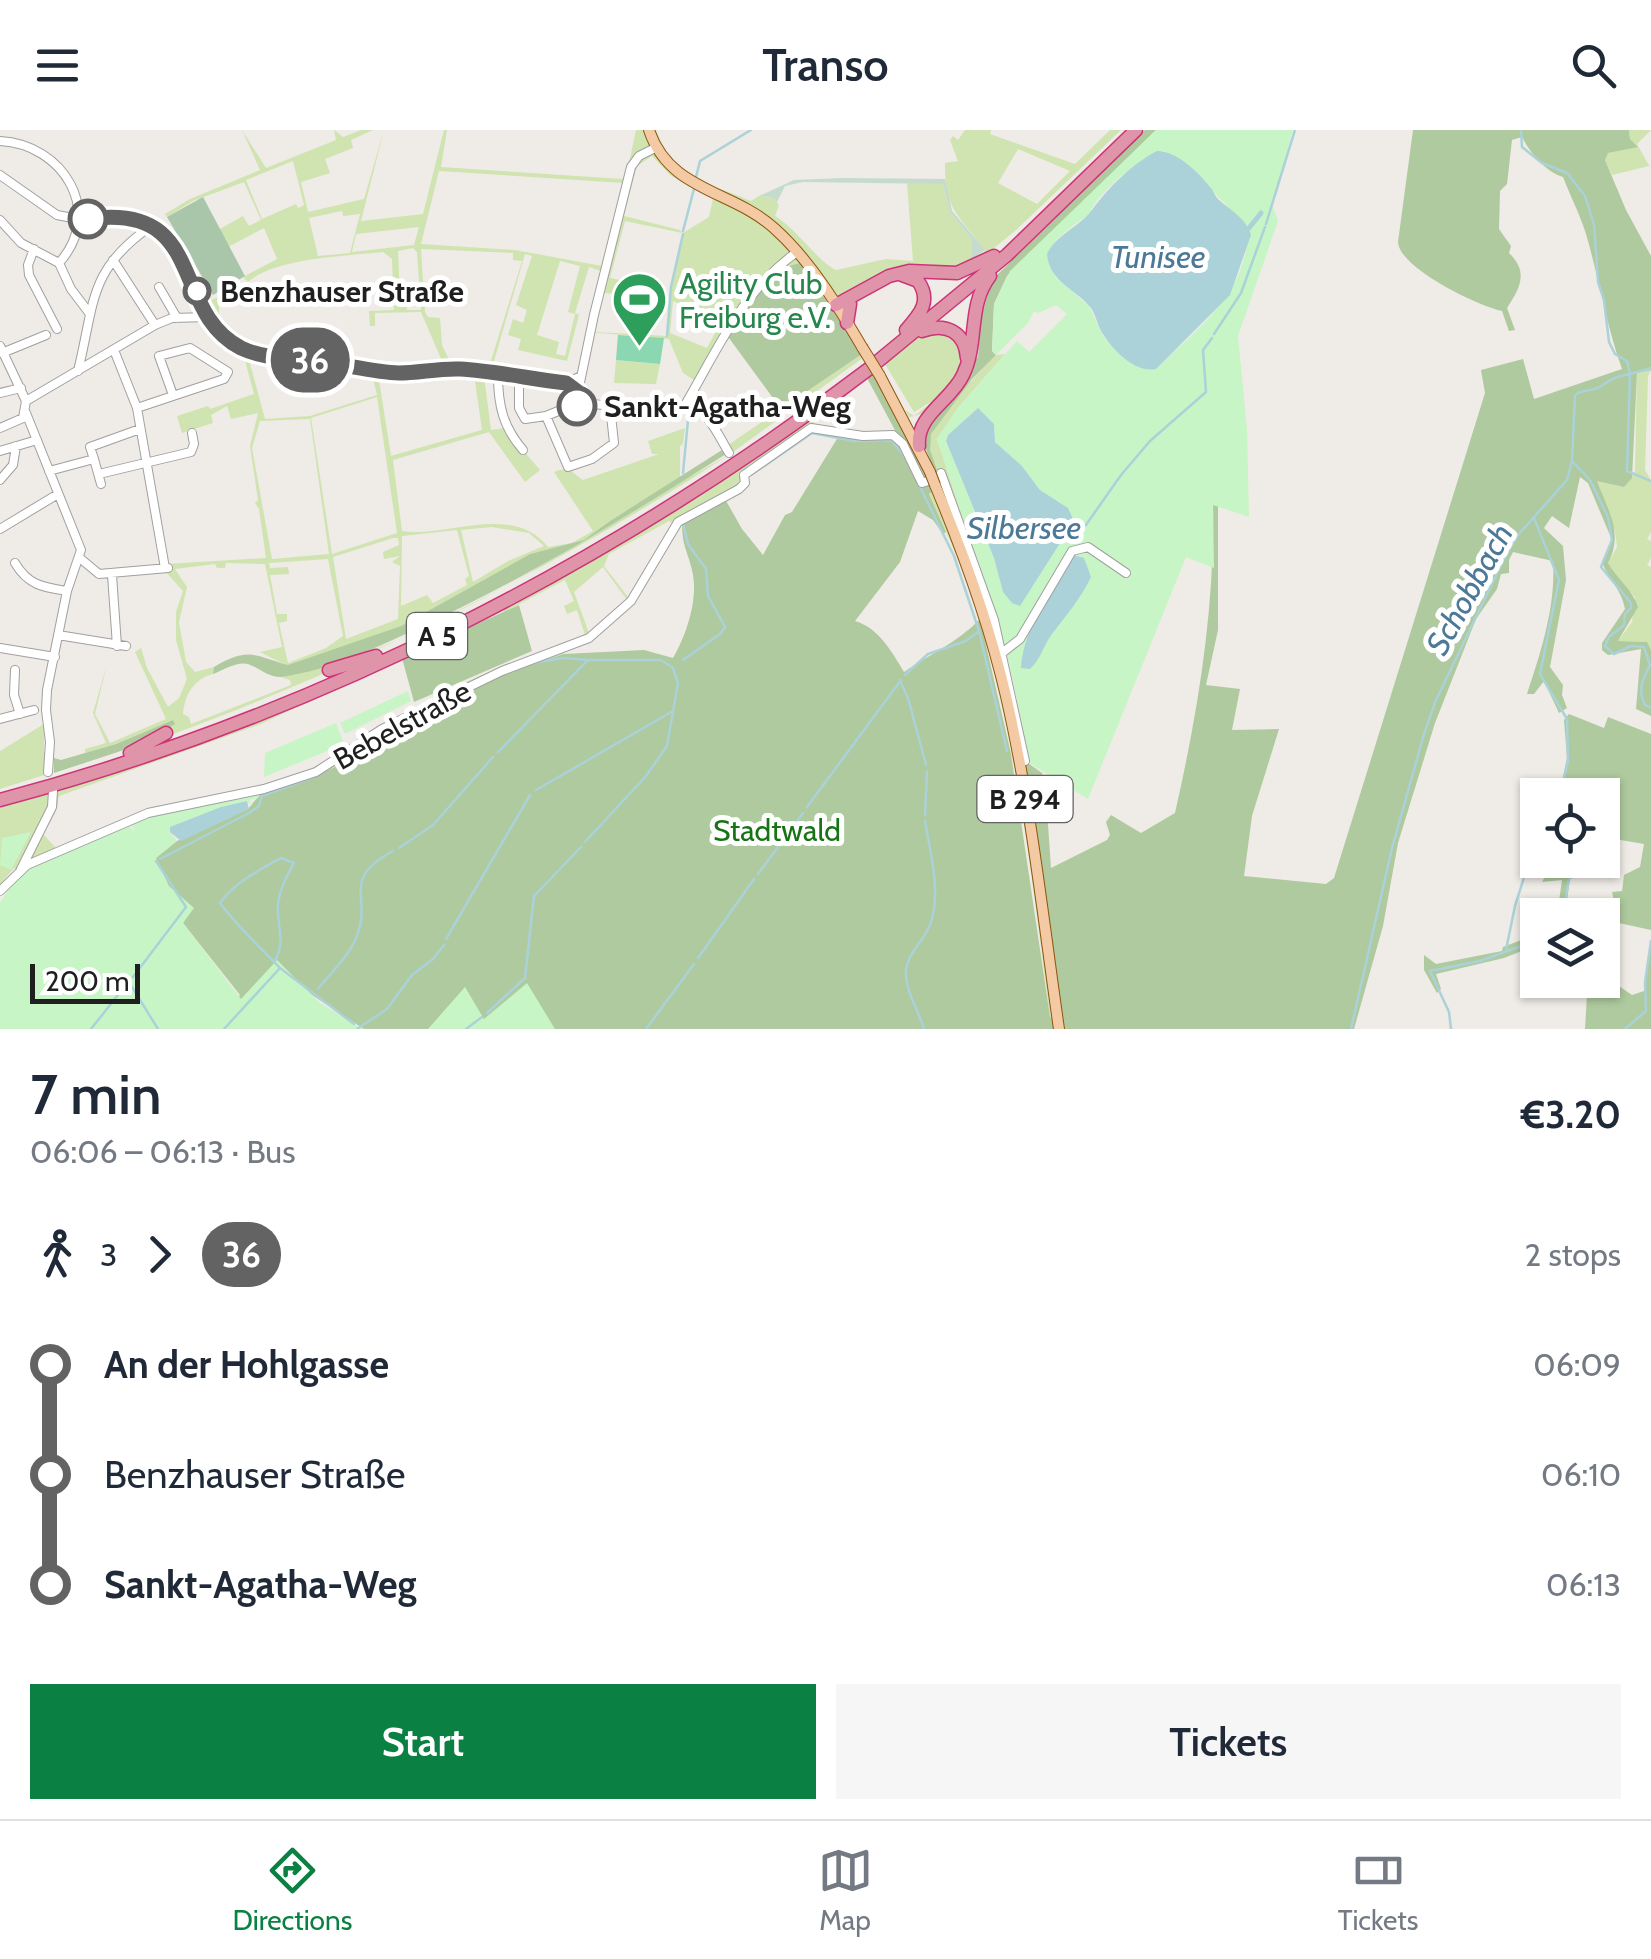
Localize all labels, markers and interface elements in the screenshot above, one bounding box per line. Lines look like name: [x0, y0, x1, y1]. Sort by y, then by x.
icon: menu: [30, 38, 85, 93]
text: Transo: [762, 38, 889, 92]
icon: search: [1566, 38, 1621, 93]
unlabelled marker: [69, 200, 107, 238]
water label: Tunisee: [1110, 237, 1206, 276]
place label: Agility Club Freiburg e.V.: [679, 265, 831, 336]
sports icon: Agility Club Freiburg e.V.: [610, 270, 670, 349]
place label: Benzhauser Straße: [220, 273, 464, 310]
marker: Benzhauser Straße: [184, 278, 210, 304]
line badge: 36: [265, 328, 355, 392]
text: 36: [291, 339, 329, 382]
marker: Sankt-Agatha-Weg: [558, 387, 596, 425]
place label: Sankt-Agatha-Weg: [604, 388, 851, 425]
water label: Silbersee: [967, 508, 1081, 547]
water label: Schobbach: [1417, 517, 1521, 661]
road number: A 5: [407, 613, 467, 659]
street label: Bebelstraße: [327, 672, 477, 778]
road number: B 294: [978, 776, 1072, 822]
map controls: [1520, 778, 1620, 998]
button: locate: [1520, 778, 1620, 878]
park label: Stadtwald: [713, 812, 841, 849]
button: layers: [1520, 898, 1620, 998]
scale bar: [30, 959, 140, 1004]
text: 200 m: [45, 964, 130, 998]
text: 7 min: [30, 1061, 161, 1128]
text: €3.20: [1521, 1091, 1621, 1138]
text: 06:06 – 06:13 · Bus: [30, 1132, 295, 1171]
icon: walk: [30, 1227, 85, 1282]
icon: forward: [132, 1227, 187, 1282]
text: 36: [222, 1233, 261, 1276]
text: 3: [100, 1235, 117, 1274]
text: 2 stops: [1524, 1235, 1621, 1274]
text: An der Hohlgasse: [104, 1341, 389, 1388]
text: 06:09: [1533, 1345, 1621, 1384]
text: Benzhauser Straße: [104, 1451, 405, 1498]
text: 06:10: [1541, 1455, 1621, 1494]
text: Sankt-Agatha-Weg: [104, 1561, 417, 1608]
text: 06:13: [1546, 1565, 1621, 1604]
button: Start: [30, 1684, 816, 1799]
button: Tickets: [836, 1684, 1621, 1799]
tab: Directions: [233, 1843, 352, 1937]
tab: Map: [818, 1843, 873, 1937]
tab: Tickets: [1338, 1843, 1418, 1937]

